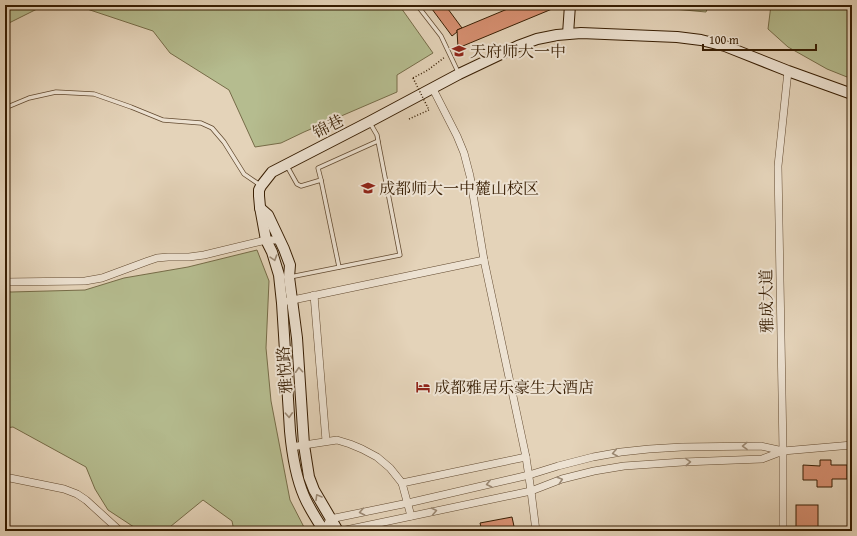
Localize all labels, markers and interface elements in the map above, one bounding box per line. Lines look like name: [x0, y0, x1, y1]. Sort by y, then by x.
scale bar: [703, 26, 816, 52]
text: 100 m: [709, 31, 739, 48]
place label: 天府师大一中: [470, 39, 566, 63]
school or university icon: 天府师大一中: [451, 43, 467, 59]
street label: 锦巷: [308, 108, 348, 144]
place label: 成都师大一中麓山校区: [379, 176, 539, 200]
school or university icon: 成都师大一中麓山校区: [360, 180, 376, 196]
one-way arrow: [269, 254, 278, 261]
street label: 雅成大道: [753, 269, 779, 333]
street label: 雅悦路: [270, 345, 298, 395]
one-way arrow: [295, 367, 304, 373]
place label: 成都雅居乐豪生大酒店: [434, 375, 594, 399]
hotel icon: 成都雅居乐豪生大酒店: [415, 379, 431, 395]
one-way arrow: [284, 412, 293, 418]
one-way arrow: [742, 442, 748, 450]
one-way arrow: [612, 448, 618, 457]
one-way arrow: [685, 458, 691, 466]
one-way arrow: [556, 477, 563, 485]
one-way arrow: [486, 480, 492, 488]
one-way arrow: [316, 494, 323, 502]
one-way arrow: [359, 508, 365, 516]
one-way arrow: [431, 508, 437, 516]

